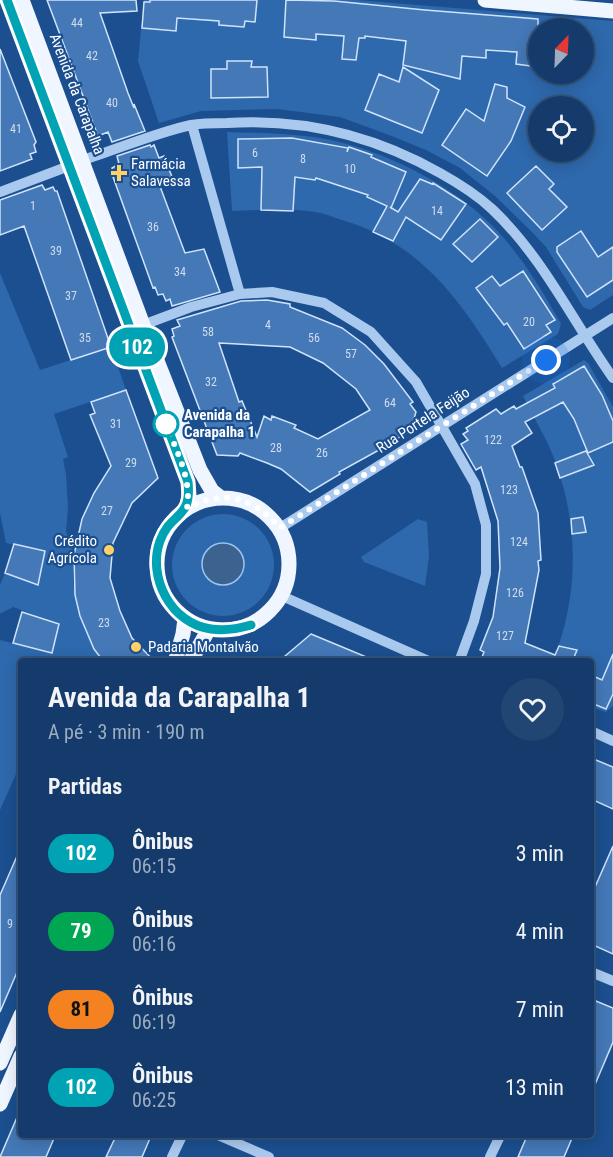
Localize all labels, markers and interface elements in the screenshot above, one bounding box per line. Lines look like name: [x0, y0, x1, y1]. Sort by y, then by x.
house number: 44: [71, 16, 83, 30]
north arrow: [528, 18, 594, 84]
map controls: [528, 18, 594, 162]
street label: Avenida da Carapalha: [46, 31, 108, 157]
house number: 42: [86, 49, 98, 63]
house number: 40: [106, 96, 118, 110]
button: locate: [528, 96, 594, 162]
house number: 41: [10, 122, 22, 136]
house number: 6: [252, 146, 258, 160]
house number: 8: [300, 152, 306, 166]
place label: Farmácia Salavessa: [131, 155, 191, 190]
house number: 10: [344, 162, 356, 176]
marker: Farmácia Salavessa: [112, 166, 126, 180]
house number: 1: [30, 199, 36, 213]
house number: 14: [431, 204, 443, 218]
house number: 36: [147, 220, 159, 234]
house number: 39: [50, 244, 62, 258]
house number: 34: [174, 265, 186, 279]
house number: 37: [65, 289, 77, 303]
house number: 20: [523, 315, 535, 329]
house number: 4: [265, 318, 271, 332]
house number: 58: [202, 325, 214, 339]
line badge: 102: [102, 328, 172, 366]
house number: 35: [79, 331, 91, 345]
house number: 56: [308, 331, 320, 345]
text: 102: [121, 335, 153, 359]
your location: [531, 345, 561, 375]
house number: 57: [345, 347, 357, 361]
house number: 32: [205, 375, 217, 389]
street label: Rua Portela Feijão: [373, 383, 473, 457]
house number: 64: [384, 396, 396, 410]
place label: Avenida da Carapalha 1: [184, 406, 255, 441]
marker: Avenida da Carapalha 1: [153, 411, 179, 437]
house number: 31: [110, 417, 122, 431]
house number: 122: [484, 433, 502, 447]
house number: 28: [270, 441, 282, 455]
house number: 26: [316, 446, 328, 460]
house number: 29: [125, 456, 137, 470]
house number: 123: [500, 483, 518, 497]
house number: 27: [101, 504, 113, 518]
place label: Crédito Agrícola: [48, 532, 97, 567]
house number: 124: [510, 535, 528, 549]
marker: Crédito Agrícola: [102, 543, 116, 557]
house number: 126: [506, 586, 524, 600]
house number: 23: [98, 616, 110, 630]
house number: 127: [496, 629, 514, 643]
place label: Padaria Montalvão: [148, 638, 259, 656]
marker: Padaria Montalvão: [129, 640, 143, 654]
button: heart: [501, 678, 564, 741]
text: Avenida da Carapalha 1: [48, 681, 311, 714]
text: A pé · 3 min · 190 m: [48, 720, 205, 744]
text: Partidas: [48, 774, 122, 799]
text: Ônibus: [132, 829, 193, 854]
text: 102: [65, 841, 97, 865]
text: 3 min: [516, 841, 564, 866]
text: 06:15: [132, 854, 176, 878]
text: Ônibus: [132, 907, 193, 932]
house number: 9: [7, 917, 13, 931]
text: 79: [70, 919, 92, 943]
text: 4 min: [516, 919, 564, 944]
text: 06:16: [132, 932, 176, 956]
text: Ônibus: [132, 985, 193, 1010]
text: 81: [70, 997, 92, 1021]
text: 7 min: [516, 997, 564, 1022]
text: 06:19: [132, 1010, 176, 1034]
text: Ônibus: [132, 1063, 193, 1088]
text: 102: [65, 1075, 97, 1099]
text: 13 min: [505, 1075, 564, 1100]
text: 06:25: [132, 1088, 176, 1112]

